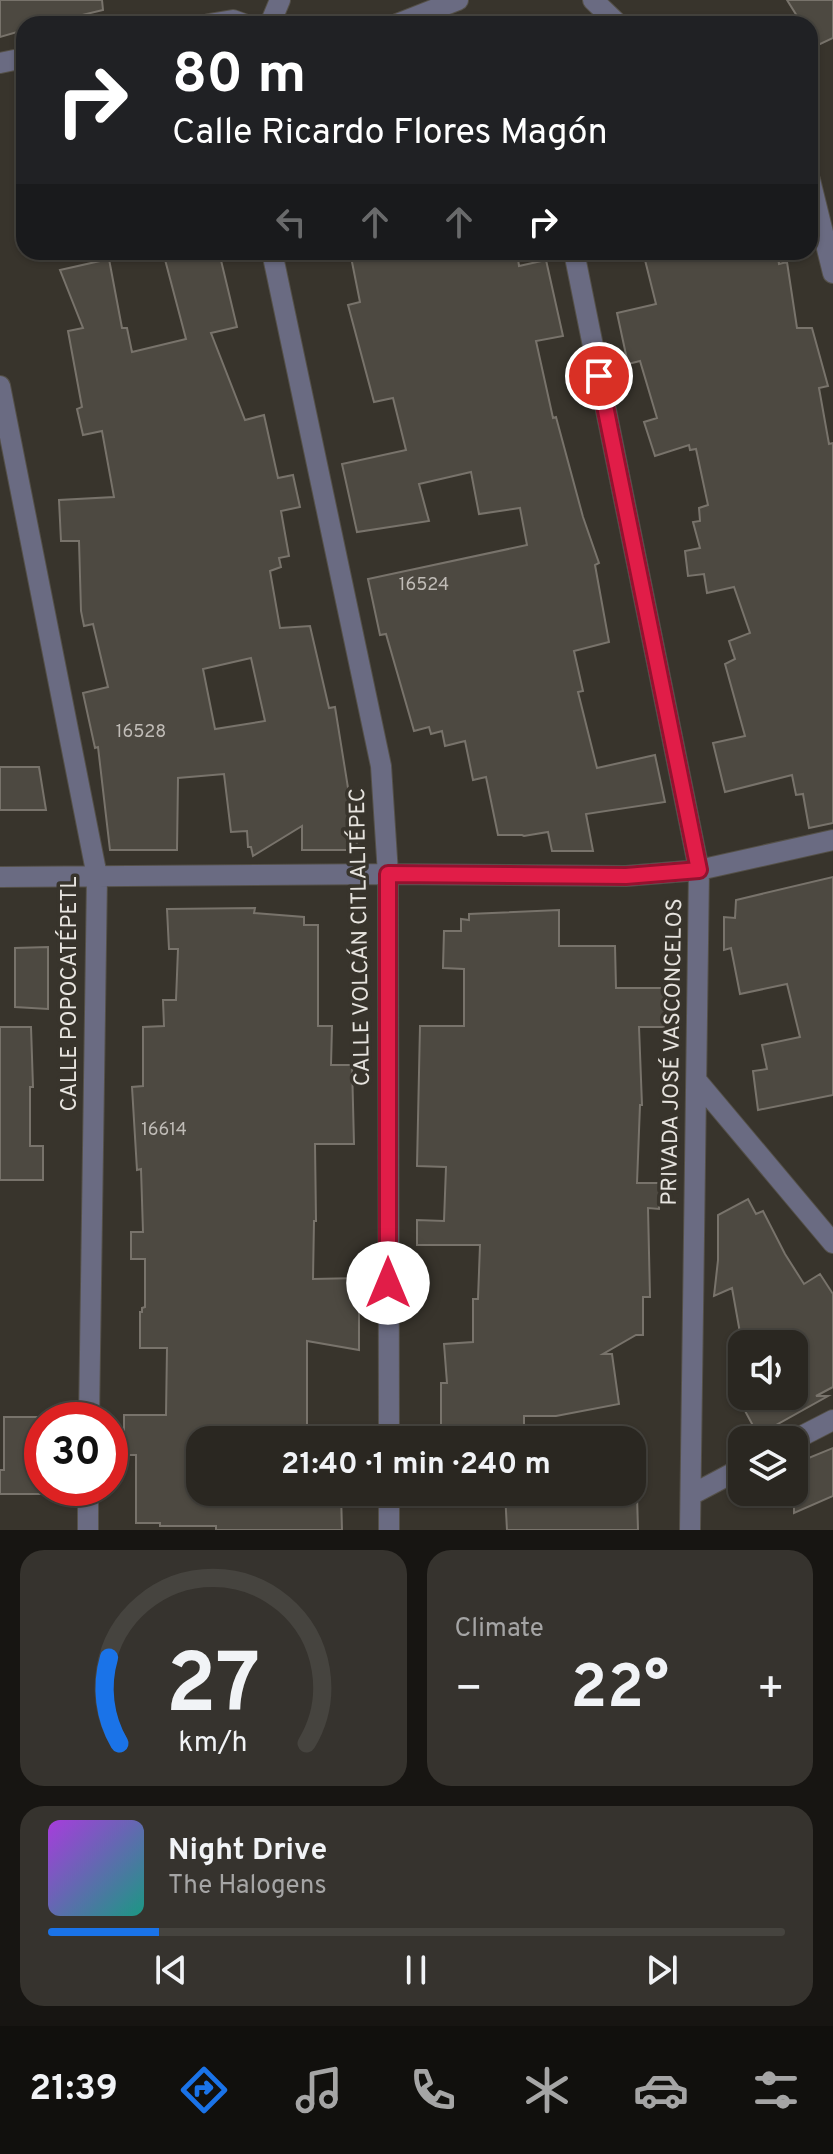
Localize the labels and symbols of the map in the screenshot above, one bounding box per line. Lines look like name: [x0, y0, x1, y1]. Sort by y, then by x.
pin: [565, 342, 633, 410]
house number: 16524: [399, 574, 449, 597]
house number: 16528: [116, 721, 166, 744]
street label: CALLE VOLCÁN CITLALTÉPEC: [343, 788, 377, 1086]
street label: CALLE POPOCATÉPETL: [55, 876, 84, 1112]
street label: PRIVADA JOSÉ VASCONCELOS: [655, 898, 689, 1206]
house number: 16614: [141, 1119, 187, 1142]
position arrow: [346, 1241, 430, 1325]
speed limit sign: 30: [24, 1402, 128, 1506]

